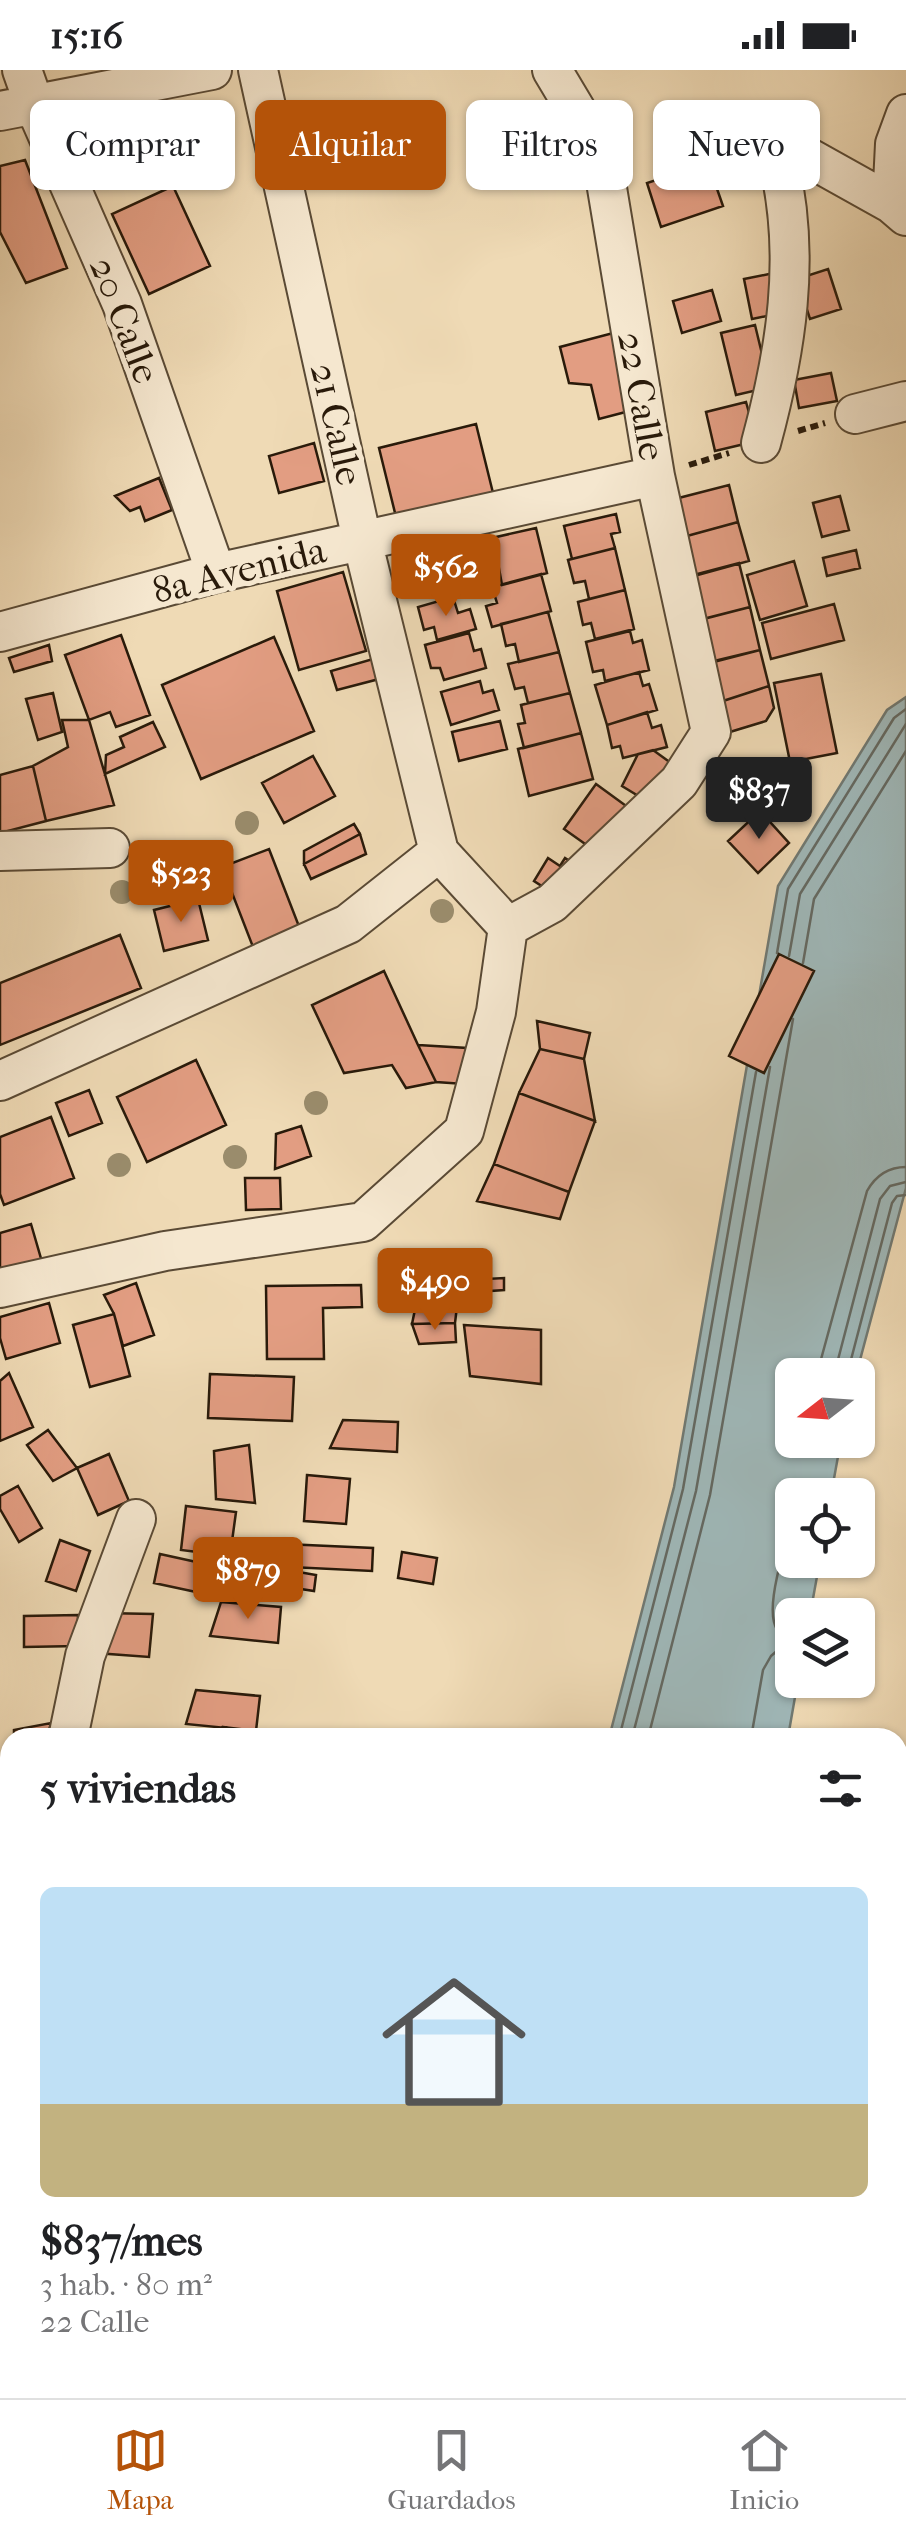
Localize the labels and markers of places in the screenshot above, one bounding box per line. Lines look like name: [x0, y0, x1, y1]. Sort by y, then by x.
pin: $562: [387, 534, 505, 619]
pin: $837: [700, 757, 818, 842]
pin: $523: [122, 840, 240, 925]
pin: $490: [376, 1248, 494, 1333]
pin: $879: [189, 1537, 307, 1622]

